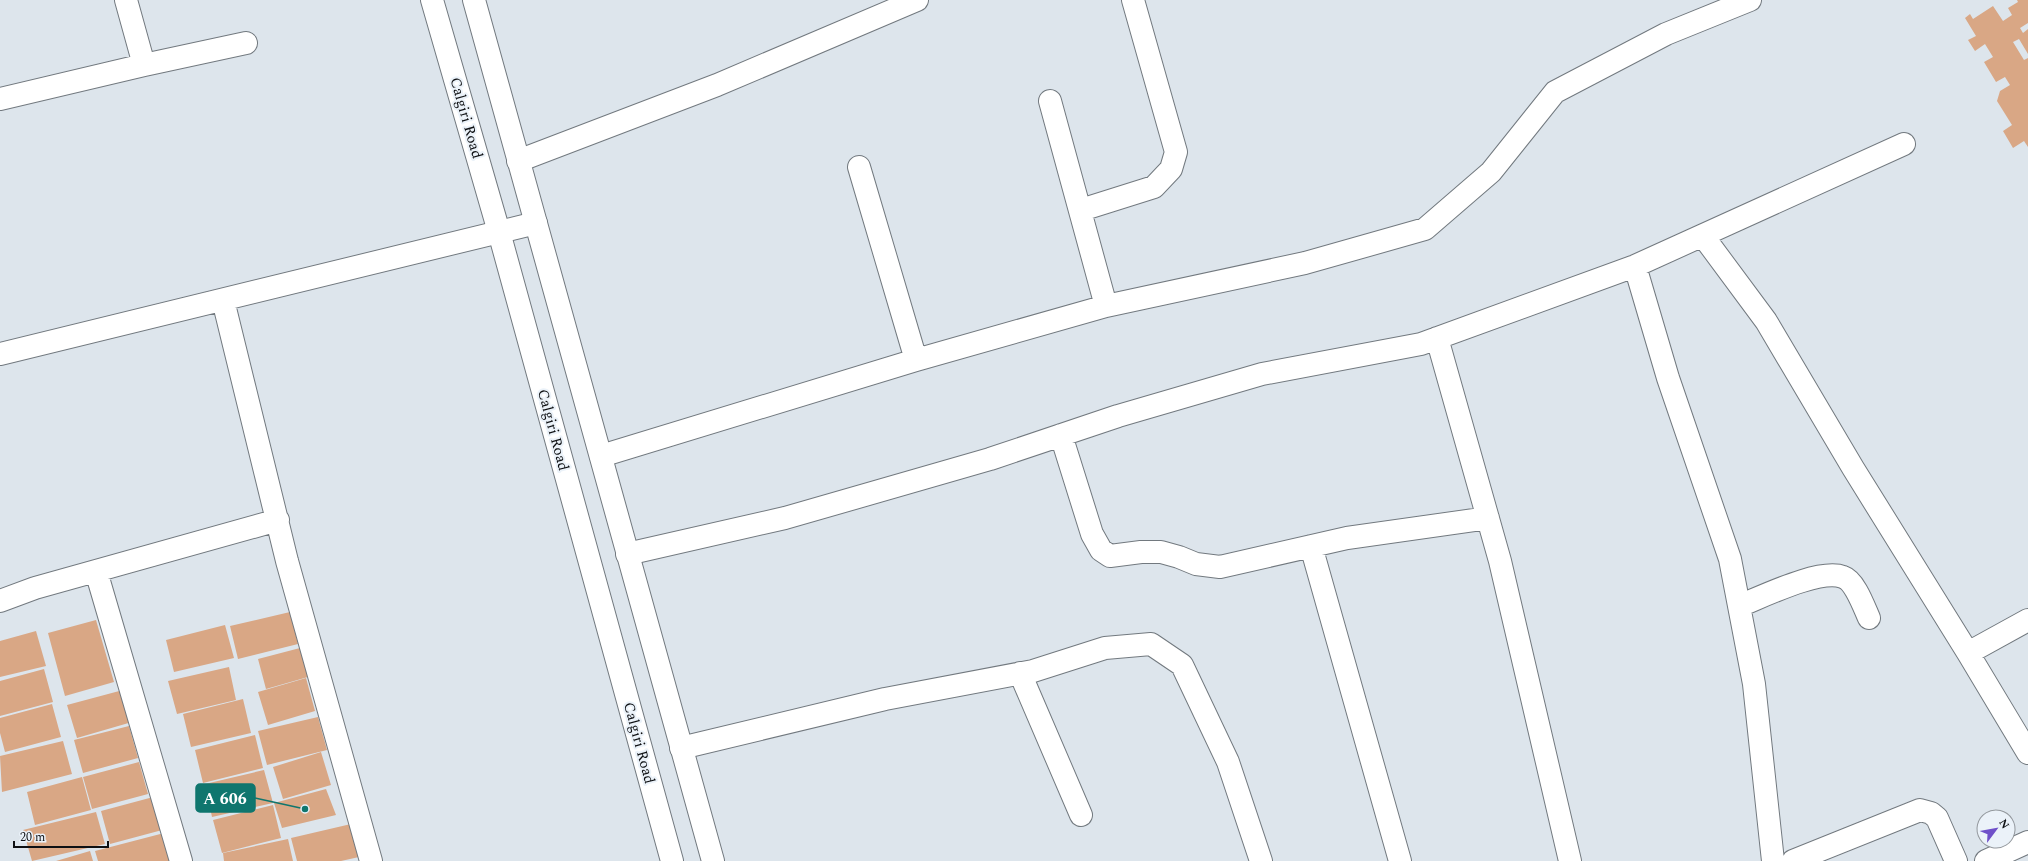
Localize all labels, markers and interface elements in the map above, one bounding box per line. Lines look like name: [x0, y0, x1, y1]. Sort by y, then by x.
street label: Calgiri Road: [443, 75, 489, 161]
street label: Calgiri Road: [531, 387, 575, 473]
street label: Calgiri Road: [617, 700, 661, 786]
callout: A 606: [196, 784, 255, 812]
text: A 606: [203, 787, 247, 811]
north arrow: [1976, 809, 2016, 849]
text: N: [1994, 816, 2014, 832]
scale bar: [14, 823, 108, 849]
text: 20 m: [20, 828, 45, 847]

